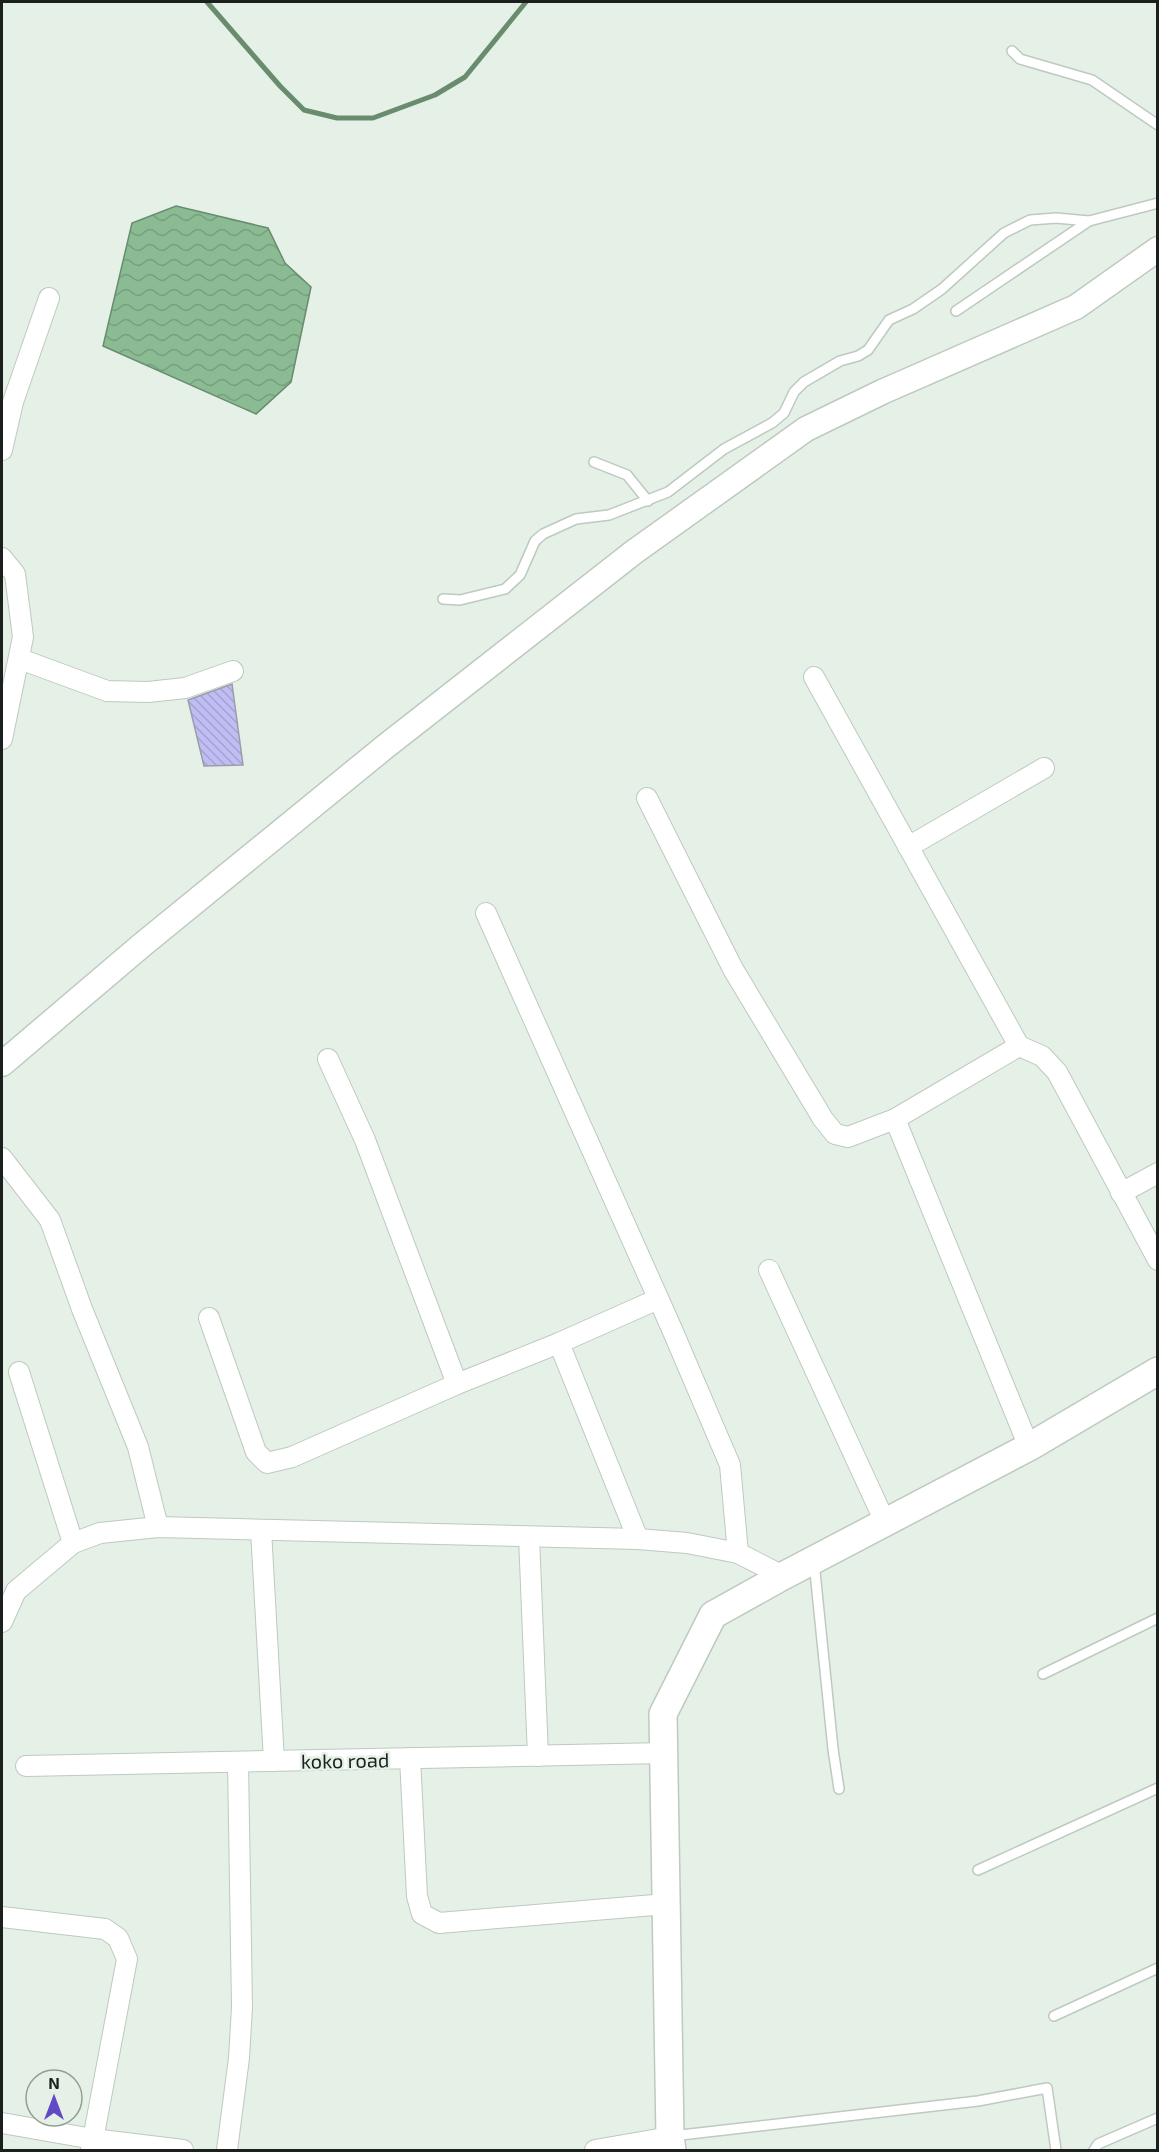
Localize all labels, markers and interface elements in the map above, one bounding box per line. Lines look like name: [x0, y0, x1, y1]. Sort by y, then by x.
street label: koko road: [301, 1747, 389, 1773]
north arrow: [24, 2068, 84, 2128]
text: N: [48, 2073, 60, 2092]

